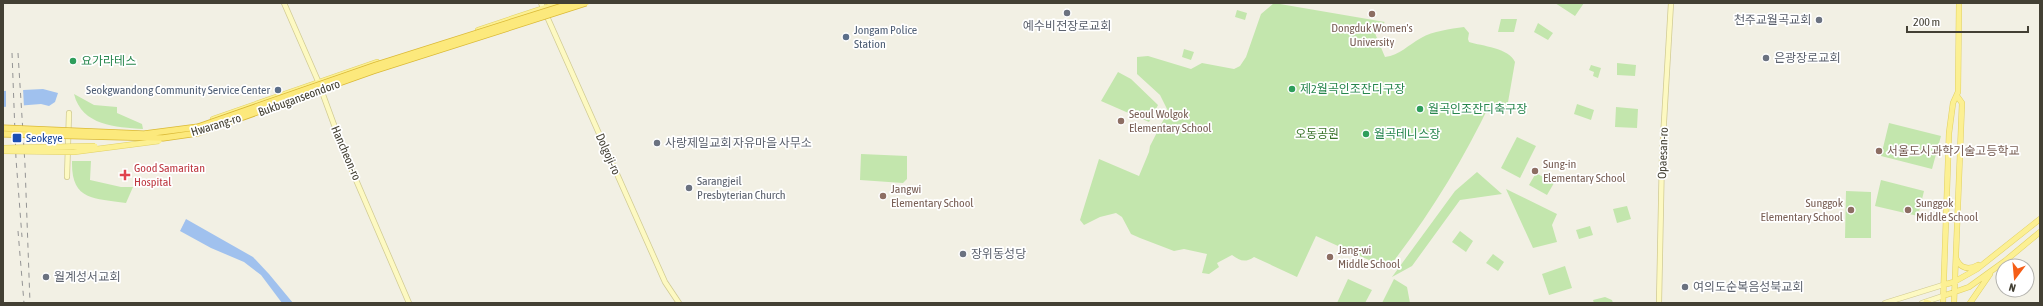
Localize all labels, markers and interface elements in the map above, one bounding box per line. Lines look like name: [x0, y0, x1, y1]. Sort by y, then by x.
marker: 예수비전장로교회: [1062, 8, 1072, 18]
scale bar: [1907, 8, 2028, 34]
marker: Dongduk Women's University: [1367, 9, 1377, 19]
place label: 천주교월곡교회: [1734, 13, 1811, 27]
marker: 천주교월곡교회: [1814, 15, 1824, 25]
text: 200 m: [1913, 15, 1940, 29]
place label: 예수비전장로교회: [1023, 19, 1111, 33]
place label: Dongduk Women's University: [1331, 21, 1413, 49]
place label: Jongam Police Station: [854, 23, 917, 51]
marker: Jongam Police Station: [841, 32, 851, 42]
place label: 은광장로교회: [1774, 51, 1840, 65]
marker: 은광장로교회: [1761, 53, 1771, 63]
place label: 요가라테스: [81, 54, 136, 68]
marker: 요가라테스: [68, 56, 78, 66]
street label: Bukbuganseondoro: [256, 77, 342, 119]
place label: 제2월곡인조잔디구장: [1300, 82, 1405, 96]
place label: Seokgwandong Community Service Center: [86, 83, 270, 97]
marker: 제2월곡인조잔디구장: [1287, 84, 1297, 94]
marker: Seokgwandong Community Service Center: [273, 85, 283, 95]
place label: 월곡인조잔디축구장: [1428, 102, 1527, 116]
marker: 월곡인조잔디축구장: [1415, 104, 1425, 114]
place label: Seoul Wolgok Elementary School: [1129, 107, 1212, 135]
street label: Hwarang-ro: [189, 111, 243, 139]
marker: Seoul Wolgok Elementary School: [1116, 116, 1126, 126]
street label: Hancheon-ro: [328, 124, 364, 183]
park label: 오동공원: [1295, 127, 1339, 141]
place label: 월곡테니스장: [1374, 127, 1440, 141]
street label: Opaesan-ro: [1655, 127, 1671, 179]
marker: 월곡테니스장: [1361, 129, 1371, 139]
place label: Seokgye: [26, 131, 63, 145]
street label: Dolgoji-ro: [593, 131, 623, 177]
marker: Seokgye: [11, 132, 23, 144]
place label: 사랑제일교회 자유마을 사무소: [665, 136, 812, 150]
marker: 사랑제일교회 자유마을 사무소: [652, 138, 662, 148]
place label: 서울도시과학기술고등학교: [1887, 144, 2019, 158]
marker: 서울도시과학기술고등학교: [1874, 146, 1884, 156]
place label: Sung-in Elementary School: [1543, 157, 1626, 185]
place label: Good Samaritan Hospital: [134, 161, 205, 189]
marker: Sung-in Elementary School: [1530, 166, 1540, 176]
marker: Good Samaritan Hospital: [119, 169, 131, 181]
place label: Sarangjeil Presbyterian Church: [697, 174, 786, 202]
place label: Jangwi Elementary School: [891, 182, 974, 210]
marker: Sarangjeil Presbyterian Church: [684, 183, 694, 193]
marker: Jangwi Elementary School: [878, 191, 888, 201]
place label: Sunggok Elementary School: [1761, 196, 1844, 224]
place label: Sunggok Middle School: [1916, 196, 1979, 224]
marker: Sunggok Elementary School: [1846, 205, 1856, 215]
marker: Sunggok Middle School: [1903, 205, 1913, 215]
place label: Jang-wi Middle School: [1338, 243, 1401, 271]
place label: 장위동성당: [971, 247, 1026, 261]
marker: 장위동성당: [958, 249, 968, 259]
marker: Jang-wi Middle School: [1325, 252, 1335, 262]
north arrow: [1995, 258, 2035, 298]
place label: 월계성서교회: [54, 270, 120, 284]
marker: 월계성서교회: [41, 272, 51, 282]
place label: 여의도순복음성북교회: [1693, 280, 1803, 294]
text: N: [2007, 281, 2017, 294]
marker: 여의도순복음성북교회: [1680, 282, 1690, 292]

